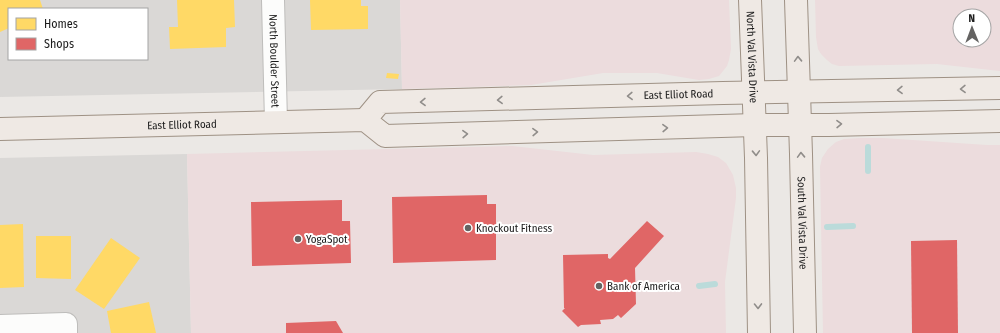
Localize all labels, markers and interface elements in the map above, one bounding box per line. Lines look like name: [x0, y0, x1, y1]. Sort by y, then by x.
legend: [8, 8, 148, 60]
north arrow: [952, 8, 992, 48]
street label: North Val Vista Drive: [743, 11, 760, 103]
text: N: [968, 12, 975, 25]
street label: North Boulder Street: [266, 14, 282, 108]
text: Homes: [44, 17, 78, 31]
text: Shops: [44, 37, 74, 51]
one-way arrow: [794, 56, 802, 62]
one-way arrow: [960, 85, 966, 93]
one-way arrow: [897, 86, 903, 94]
street label: East Elliot Road: [643, 87, 714, 102]
one-way arrow: [627, 92, 633, 100]
one-way arrow: [497, 95, 503, 104]
one-way arrow: [420, 98, 426, 106]
street label: East Elliot Road: [147, 118, 217, 132]
one-way arrow: [836, 120, 842, 129]
one-way arrow: [662, 124, 668, 132]
one-way arrow: [532, 128, 538, 136]
one-way arrow: [462, 130, 468, 138]
one-way arrow: [752, 150, 760, 156]
one-way arrow: [797, 152, 805, 158]
street label: South Val Vista Drive: [795, 176, 810, 270]
place label: Knockout Fitness: [476, 222, 553, 235]
marker: Knockout Fitness: [463, 223, 473, 233]
place label: YogaSpot: [306, 233, 348, 246]
marker: YogaSpot: [293, 234, 303, 244]
place label: Bank of America: [607, 280, 680, 293]
marker: Bank of America: [594, 281, 604, 291]
one-way arrow: [754, 303, 762, 309]

